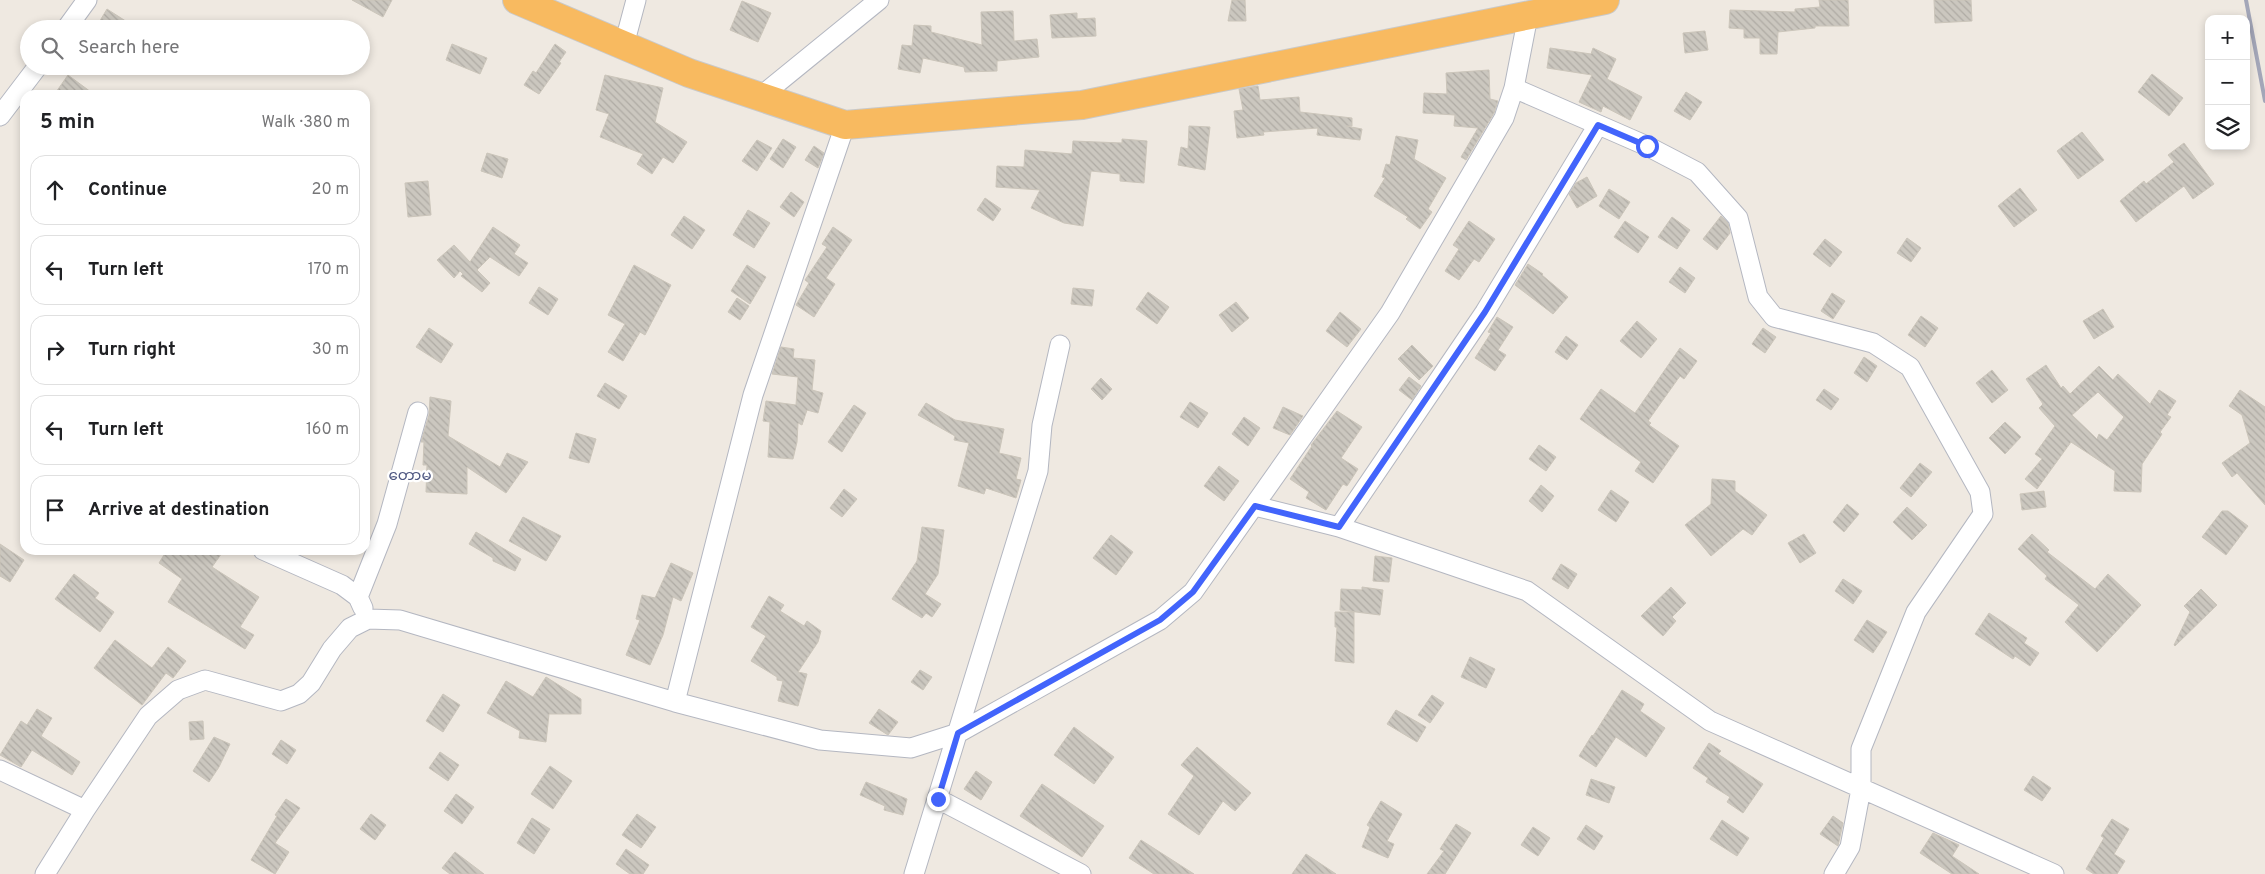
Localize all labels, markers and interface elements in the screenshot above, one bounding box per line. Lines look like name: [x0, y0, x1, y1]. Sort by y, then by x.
map controls: [2205, 15, 2250, 150]
button: +: [2205, 15, 2250, 60]
search box: [20, 20, 370, 75]
icon: search: [38, 34, 66, 62]
text: Search here: [78, 36, 180, 60]
button: −: [2205, 60, 2250, 105]
button: layers: [2205, 105, 2250, 150]
text: 5 min: [40, 109, 95, 136]
text: Walk · 380 m: [262, 113, 350, 133]
route start: [1636, 135, 1659, 158]
icon: ahead: [41, 176, 69, 204]
text: Continue: [88, 178, 167, 202]
text: 20 m: [312, 180, 349, 200]
icon: left: [41, 256, 69, 284]
text: Turn left: [88, 258, 164, 282]
text: 170 m: [308, 260, 349, 280]
icon: right: [41, 336, 69, 364]
text: Turn right: [88, 338, 176, 362]
text: 30 m: [312, 340, 349, 360]
icon: left: [41, 416, 69, 444]
text: Turn left: [88, 418, 164, 442]
text: 160 m: [306, 420, 349, 440]
district label: တောမ: [388, 467, 432, 486]
icon: arrive: [41, 496, 69, 524]
text: Arrive at destination: [88, 498, 269, 522]
route end: [927, 788, 950, 811]

